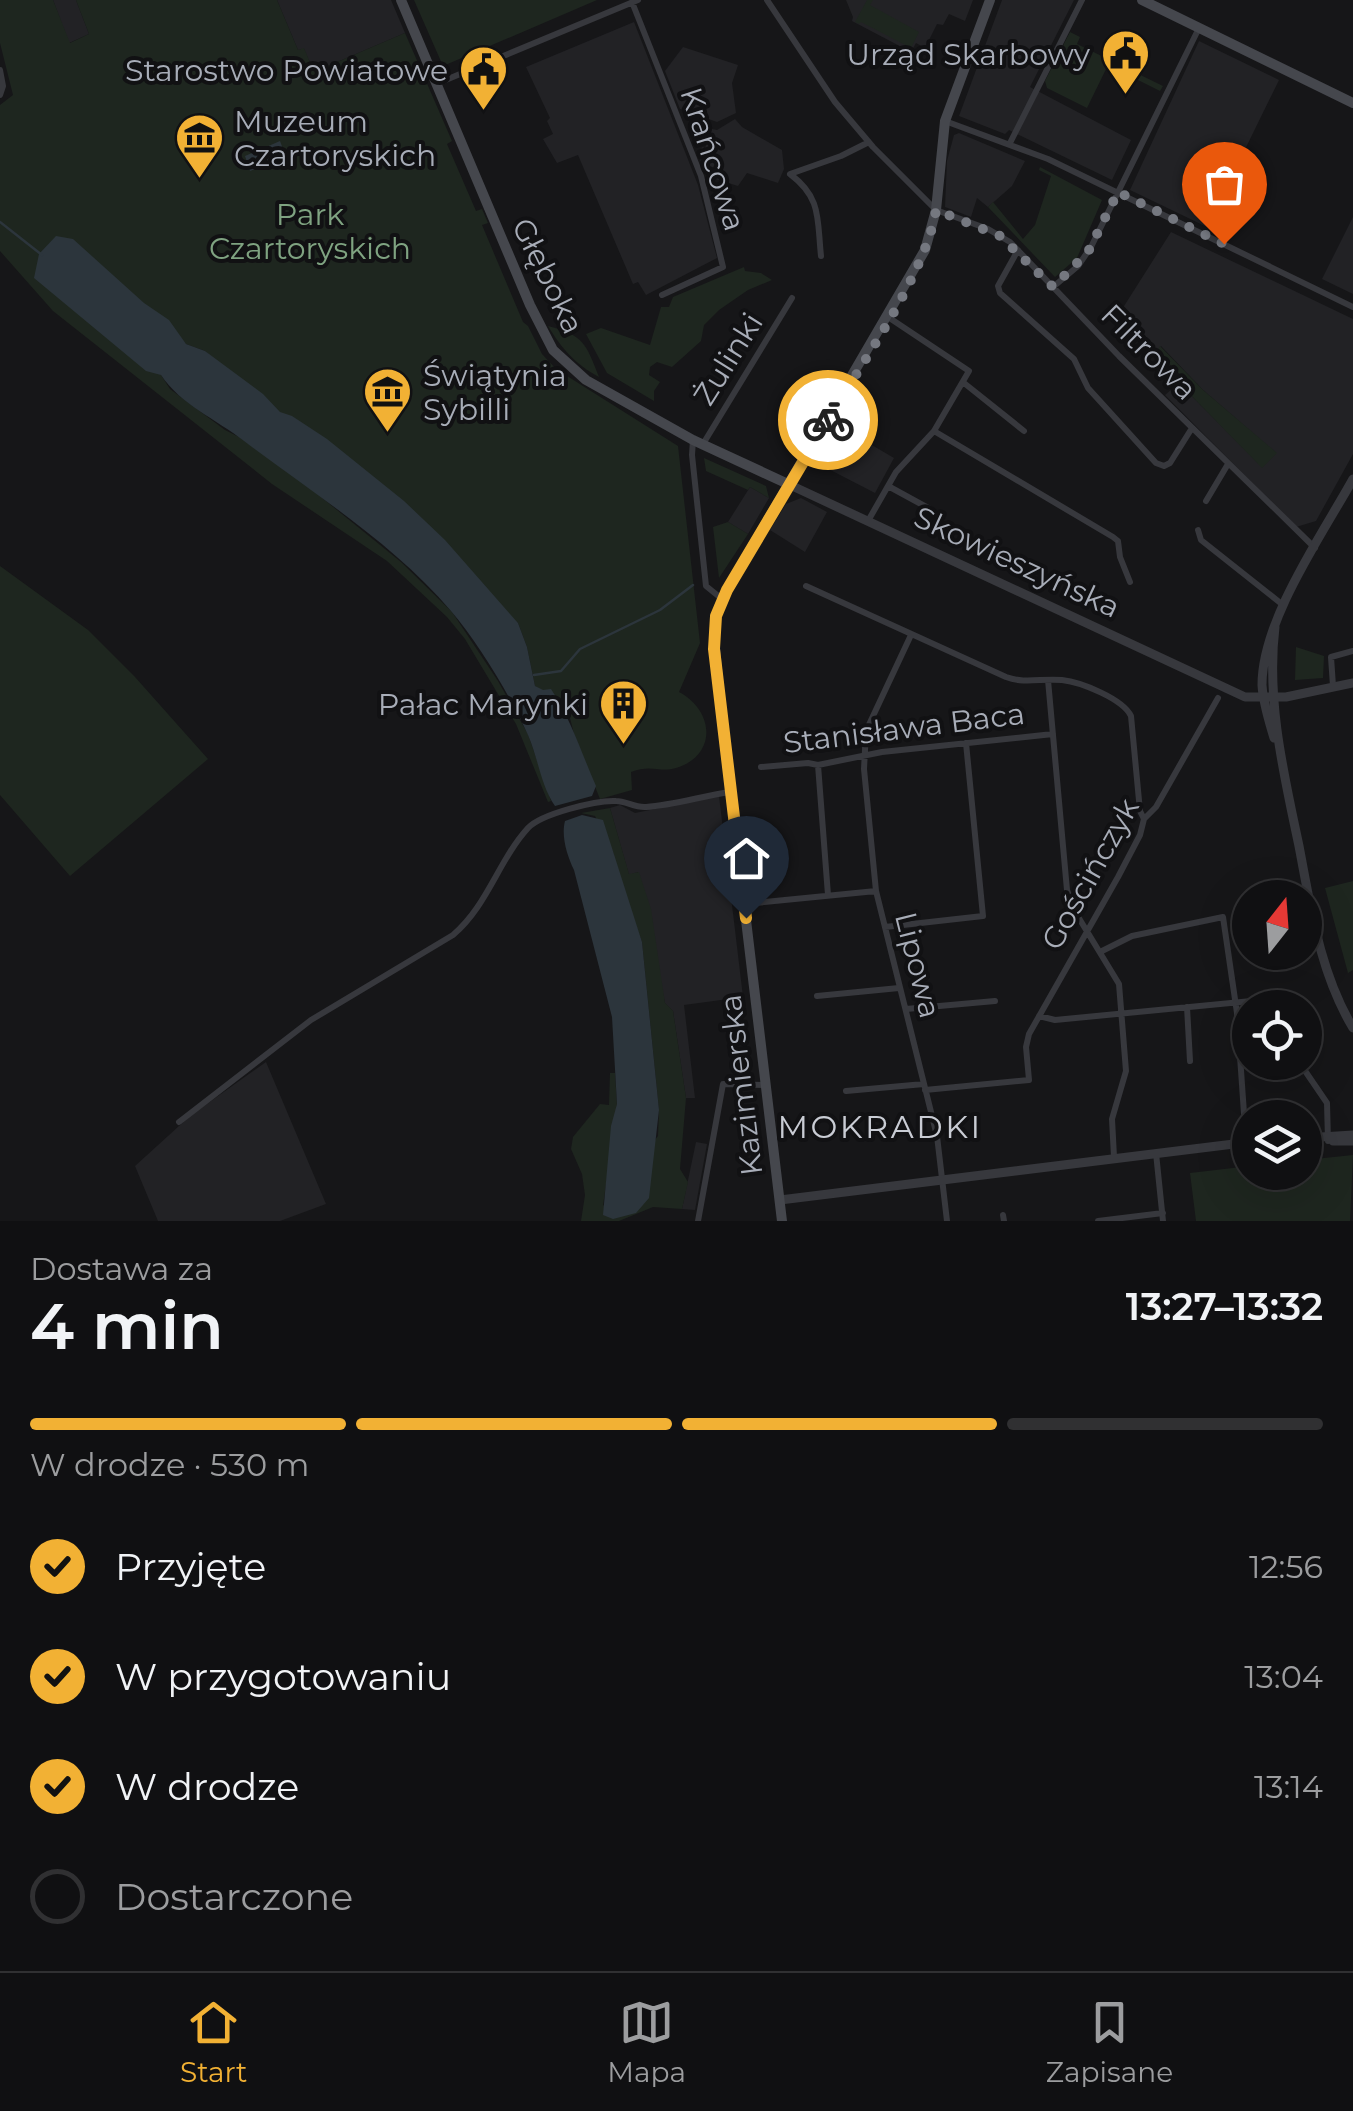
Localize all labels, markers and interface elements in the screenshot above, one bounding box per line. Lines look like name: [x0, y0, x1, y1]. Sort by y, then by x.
public building icon: Urząd Skarbowy: [1099, 28, 1151, 96]
place label: Urząd Skarbowy: [846, 36, 1091, 73]
public building icon: Starostwo Powiatowe: [457, 44, 509, 112]
place label: Starostwo Powiatowe: [125, 52, 448, 89]
street label: Krańcowa: [672, 83, 754, 235]
place label: Muzeum Czartoryskich: [234, 103, 436, 174]
museum icon: Muzeum Czartoryskich: [173, 112, 225, 180]
pin: [1182, 142, 1267, 245]
icon: bag: [1197, 157, 1252, 212]
park label: Park Czartoryskich: [209, 196, 411, 267]
street label: Głęboka: [504, 212, 592, 340]
street label: Filtrowa: [1093, 296, 1205, 408]
street label: Żulinki: [685, 306, 771, 412]
place label: Świątynia Sybilli: [423, 357, 567, 428]
museum icon: Świątynia Sybilli: [362, 366, 414, 434]
courier: [778, 370, 878, 470]
icon: bike: [801, 393, 856, 448]
street label: Skowieszyńska: [908, 498, 1126, 626]
building icon: Pałac Marynki: [597, 678, 649, 746]
place label: Pałac Marynki: [378, 686, 588, 723]
street label: Stanisława Baca: [781, 695, 1027, 761]
street label: Gościńczyk: [1033, 792, 1147, 956]
pin: [704, 816, 789, 919]
icon: home: [719, 831, 774, 886]
north arrow: [1232, 880, 1322, 970]
map controls: [1232, 880, 1322, 1190]
street label: Lipowa: [887, 908, 949, 1022]
button: locate: [1232, 990, 1322, 1080]
street label: Kazimierska: [712, 992, 770, 1178]
button: layers: [1232, 1100, 1322, 1190]
district label: MOKRADKI: [777, 1107, 983, 1146]
text: Dostawa za: [30, 1249, 213, 1288]
text: 13:27–13:32: [1126, 1283, 1323, 1330]
text: 4 min: [30, 1286, 224, 1365]
text: W drodze · 530 m: [30, 1445, 310, 1484]
icon: check: [30, 1539, 85, 1594]
text: Przyjęte: [115, 1543, 266, 1590]
text: 12:56: [1249, 1547, 1323, 1586]
icon: check: [30, 1649, 85, 1704]
text: W przygotowaniu: [115, 1653, 451, 1700]
text: 13:04: [1244, 1657, 1323, 1696]
icon: check: [30, 1759, 85, 1814]
text: W drodze: [115, 1763, 299, 1810]
text: 13:14: [1254, 1767, 1323, 1806]
text: Dostarczone: [115, 1873, 353, 1920]
tab: Start: [180, 1995, 247, 2089]
tab: Mapa: [607, 1995, 686, 2089]
tab: Zapisane: [1046, 1995, 1173, 2089]

